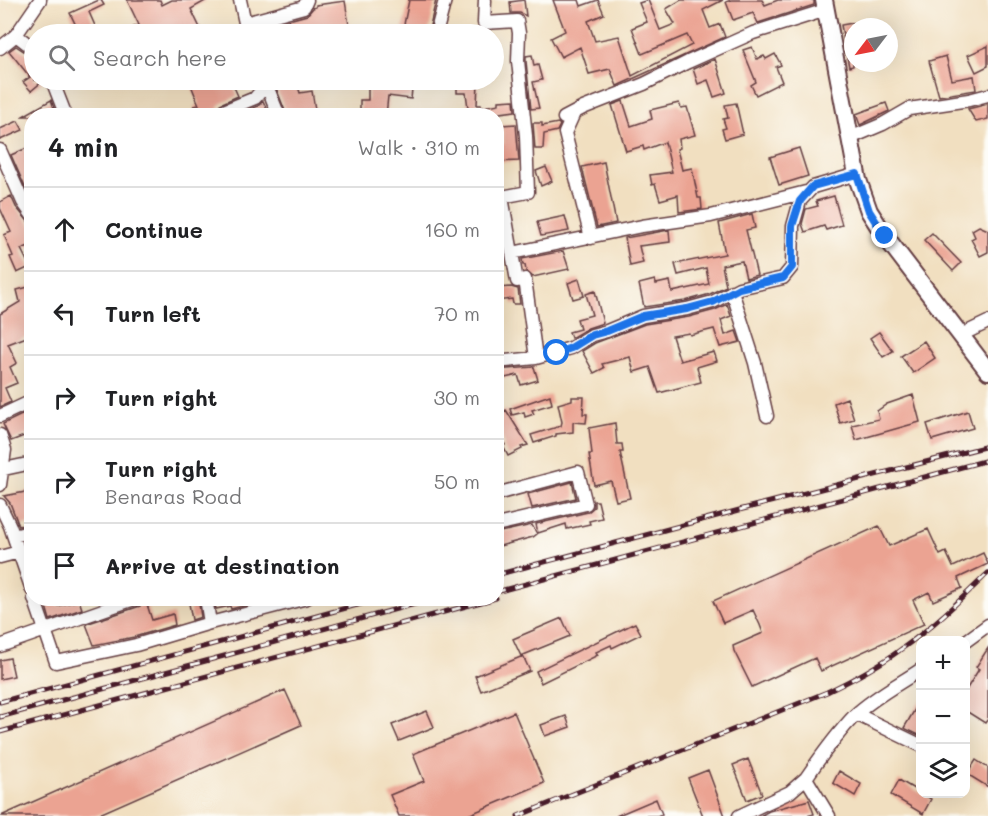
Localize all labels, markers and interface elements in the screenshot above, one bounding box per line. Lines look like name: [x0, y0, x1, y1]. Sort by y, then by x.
north arrow: [844, 18, 898, 72]
search box: [24, 24, 504, 90]
icon: search: [45, 41, 78, 74]
text: Search here: [93, 43, 227, 72]
text: 4 min: [48, 130, 118, 164]
text: Walk · 310 m: [357, 134, 480, 160]
icon: ahead: [48, 213, 81, 246]
text: Continue: [105, 215, 203, 244]
text: 160 m: [424, 216, 480, 242]
route end: [871, 222, 897, 248]
icon: left: [48, 297, 81, 330]
text: Turn left: [105, 299, 201, 328]
text: 70 m: [434, 300, 480, 326]
route start: [543, 339, 569, 365]
icon: right: [48, 381, 81, 414]
text: Turn right: [105, 383, 217, 412]
text: 30 m: [434, 384, 480, 410]
text: Turn right: [105, 454, 217, 483]
icon: right: [48, 465, 81, 498]
text: 50 m: [434, 468, 480, 494]
text: Benaras Road: [105, 483, 242, 509]
icon: arrive: [48, 549, 81, 582]
text: Arrive at destination: [105, 551, 340, 580]
map controls: [916, 636, 970, 798]
button: +: [916, 636, 970, 690]
button: −: [916, 690, 970, 744]
button: layers: [916, 744, 970, 798]

